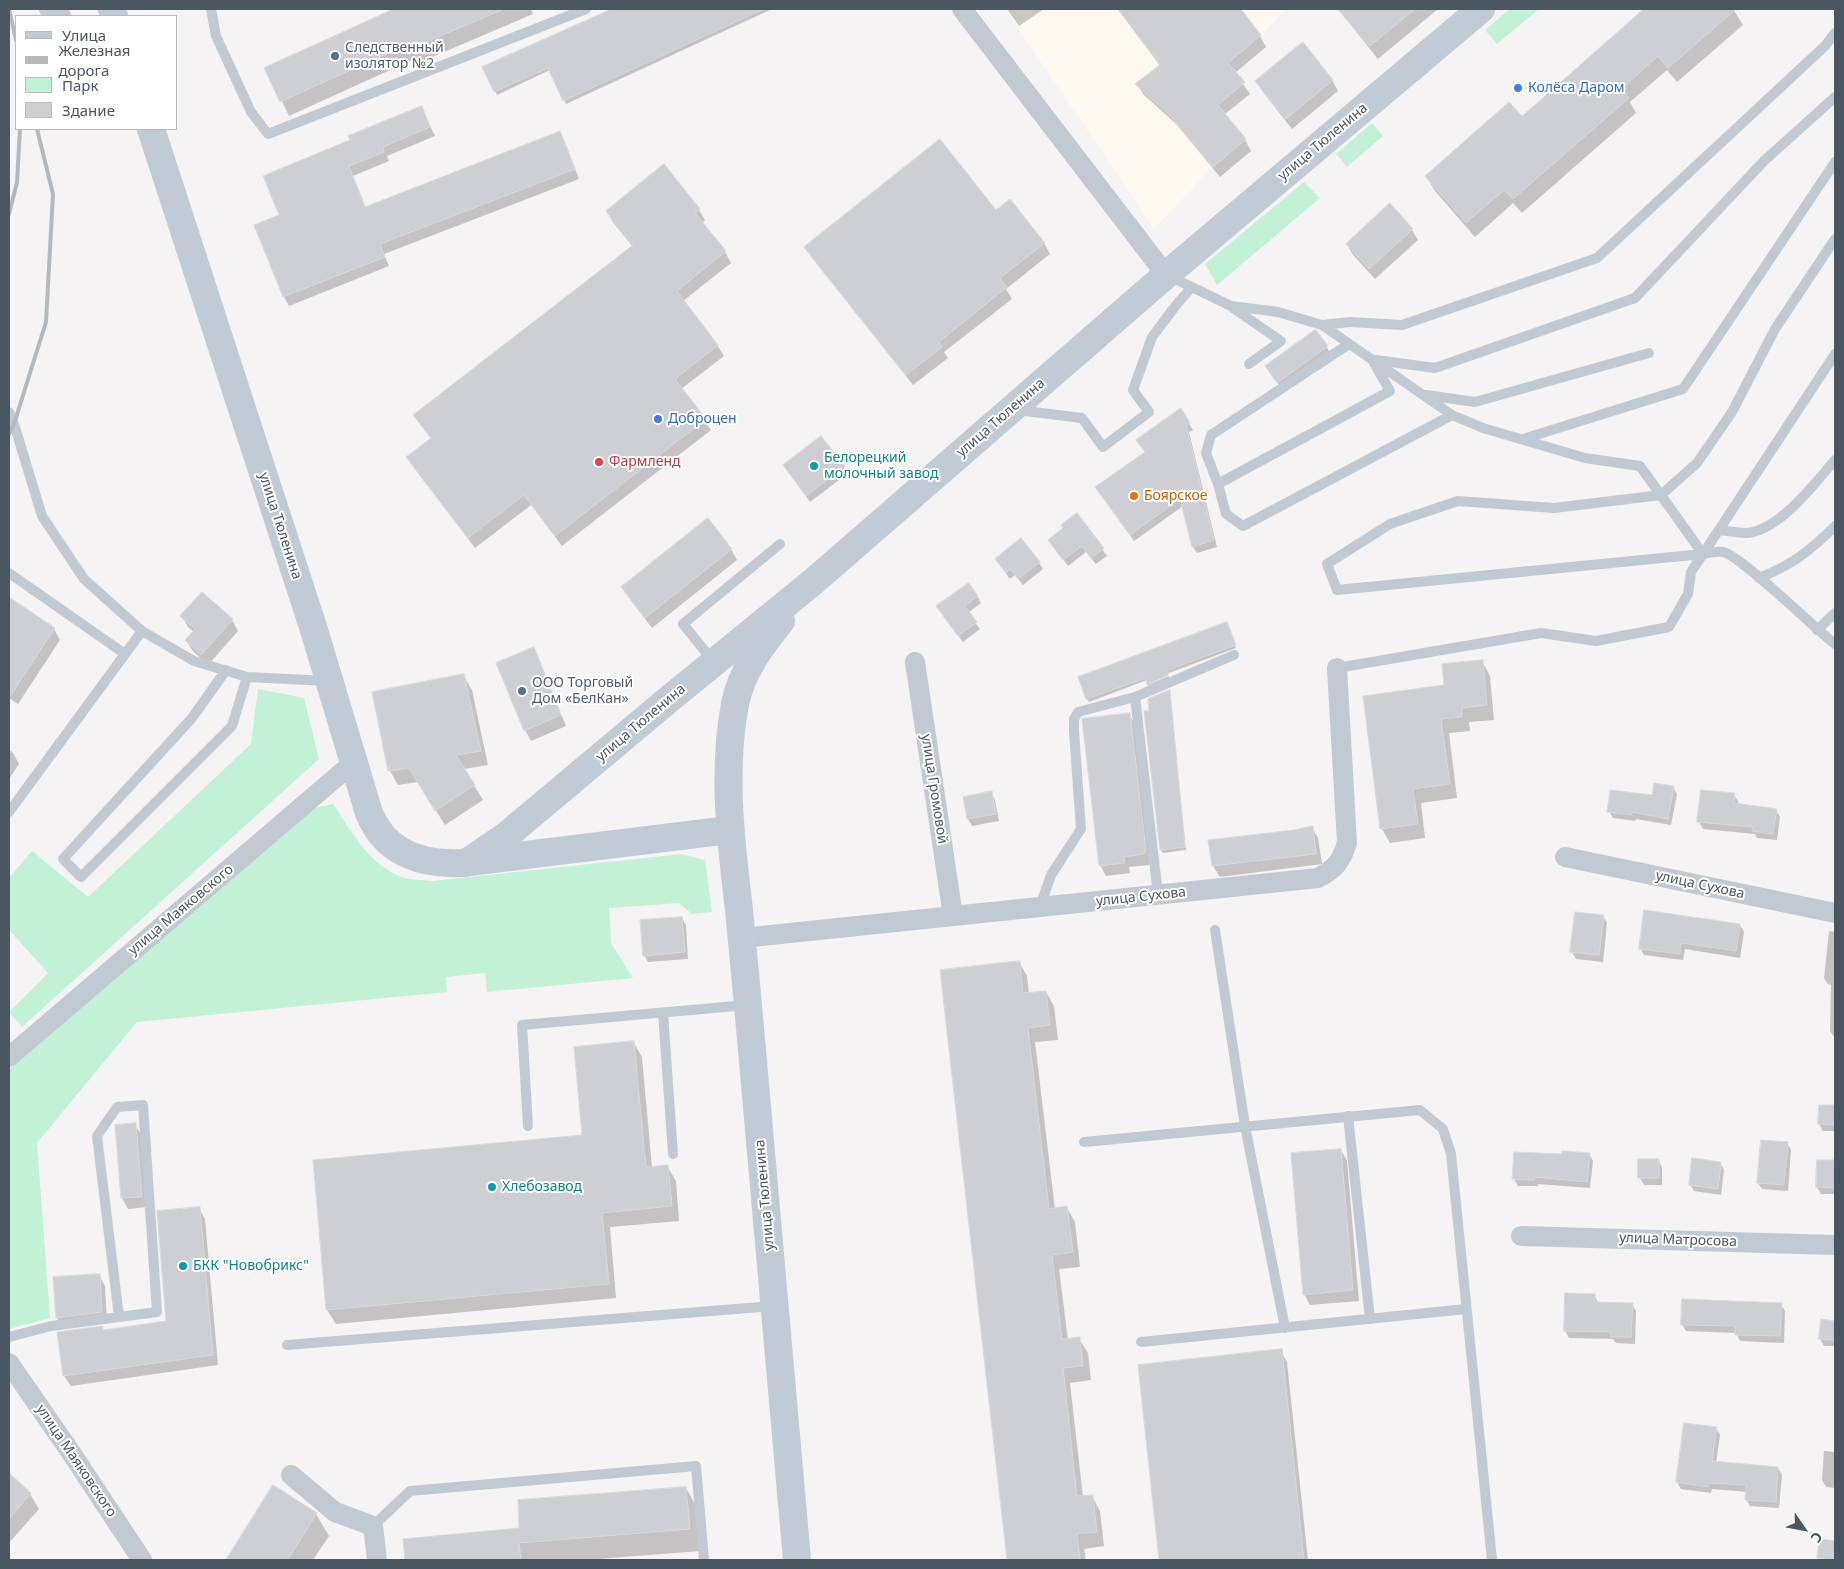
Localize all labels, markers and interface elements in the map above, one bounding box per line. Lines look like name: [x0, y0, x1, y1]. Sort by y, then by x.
legend: [15, 15, 178, 130]
text: Улица: [62, 25, 106, 45]
text: Железная дорога: [58, 40, 131, 80]
place label: Следственный изолятор №2: [345, 40, 444, 72]
marker: Следственный изолятор №2: [329, 50, 341, 62]
text: Парк: [62, 75, 98, 95]
place label: Колёса Даром: [1528, 80, 1625, 96]
marker: Колёса Даром: [1512, 82, 1524, 94]
text: Здание: [62, 100, 115, 120]
street label: улица Тюленина: [1275, 100, 1371, 184]
street label: улица Тюленина: [953, 375, 1049, 461]
place label: Доброцен: [668, 411, 737, 427]
marker: Доброцен: [652, 413, 664, 425]
place label: Белорецкий молочный завод: [824, 450, 938, 482]
place label: Фармленд: [609, 454, 681, 470]
marker: Фармленд: [593, 456, 605, 468]
marker: Белорецкий молочный завод: [808, 460, 820, 472]
street label: улица Тюленина: [255, 470, 305, 582]
place label: Боярское: [1144, 488, 1207, 504]
marker: Боярское: [1128, 490, 1140, 502]
place label: ООО Торговый Дом «БелКан»: [532, 675, 633, 708]
street label: улица Тюленина: [593, 681, 689, 765]
marker: ООО Торговый Дом «БелКан»: [516, 685, 528, 697]
street label: улица Громовой: [917, 733, 951, 845]
street label: улица Маяковского: [125, 861, 237, 959]
street label: улица Сухова: [1654, 867, 1746, 903]
street label: улица Сухова: [1095, 884, 1187, 910]
street label: улица Тюленина: [752, 1139, 778, 1251]
place label: Хлебозавод: [502, 1179, 582, 1195]
marker: Хлебозавод: [486, 1181, 498, 1193]
street label: улица Матросова: [1619, 1230, 1737, 1250]
place label: БКК "Новобрикс": [193, 1258, 309, 1274]
marker: БКК "Новобрикс": [177, 1260, 189, 1272]
street label: улица Маяковского: [32, 1402, 120, 1520]
north arrow: [1779, 1504, 1829, 1554]
text: С: [1807, 1528, 1827, 1546]

